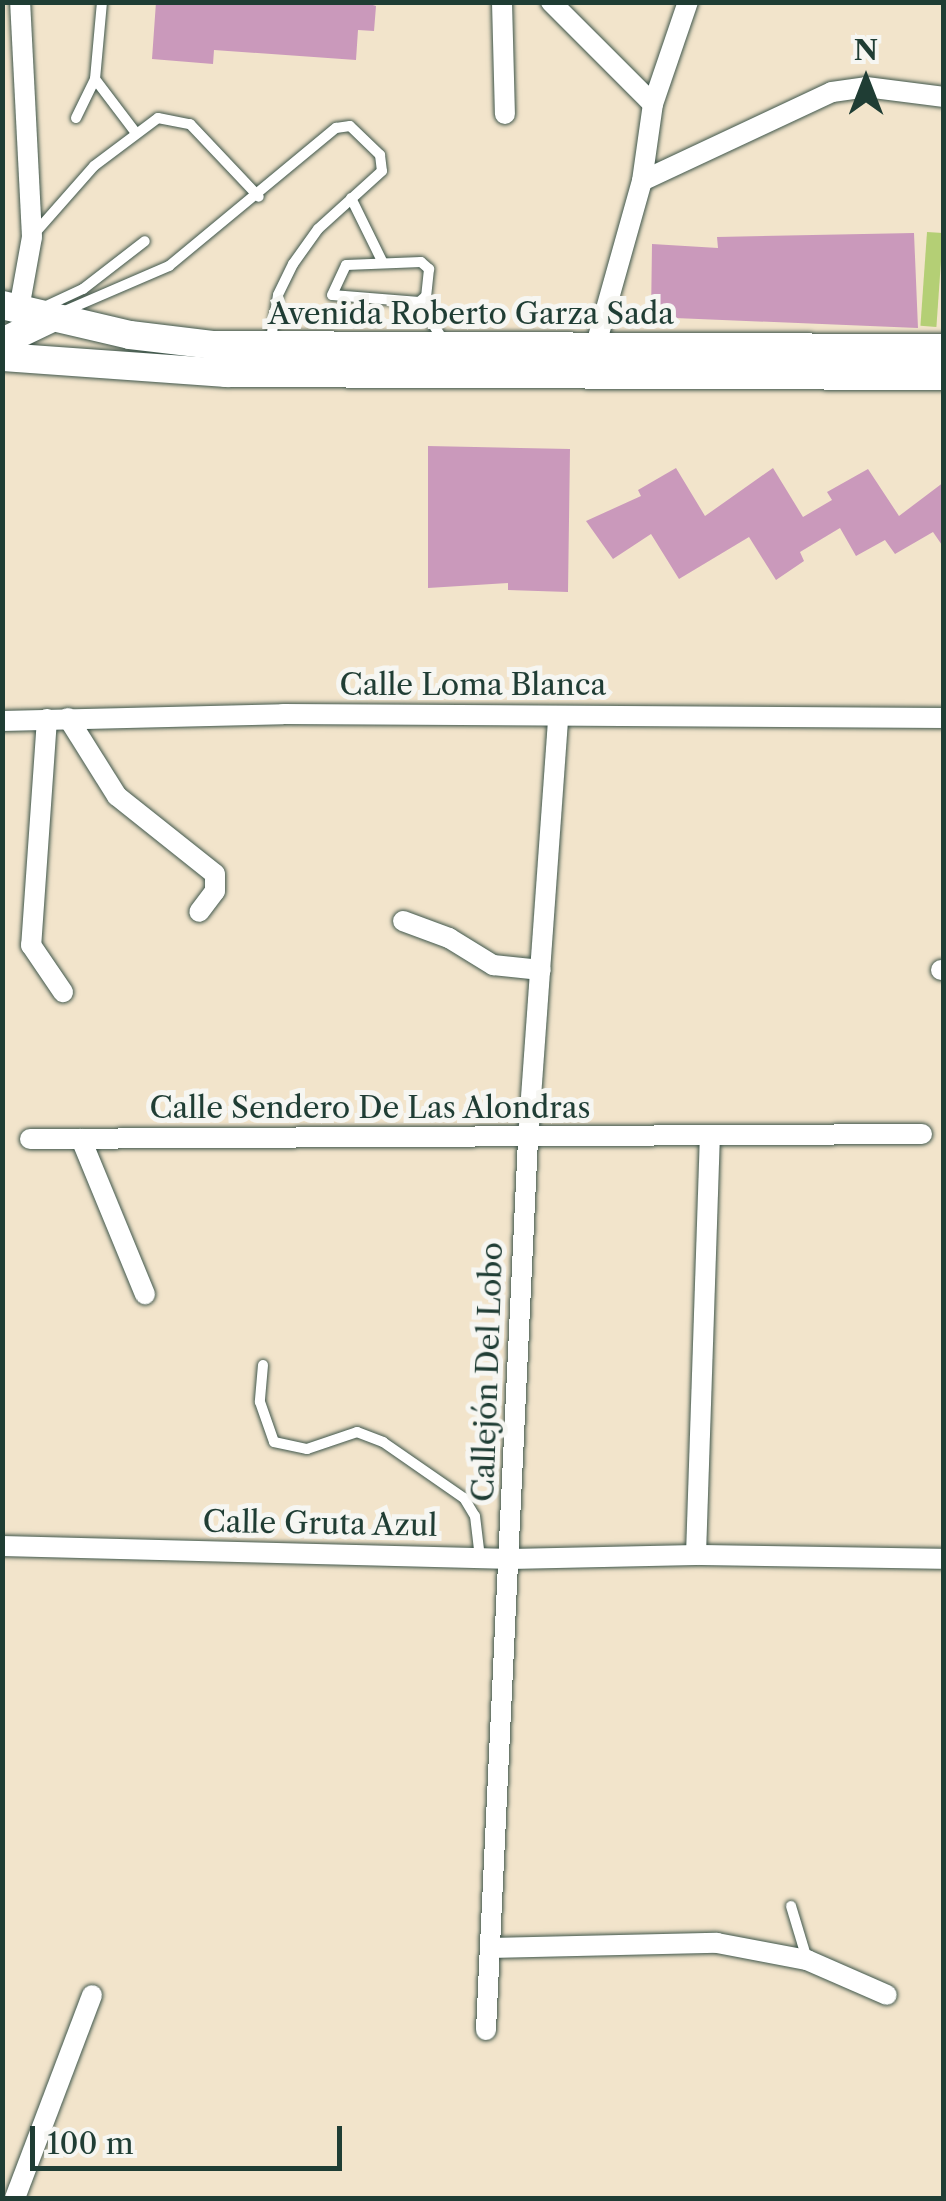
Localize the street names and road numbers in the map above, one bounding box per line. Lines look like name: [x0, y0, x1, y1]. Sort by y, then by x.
street label: Avenida Roberto Garza Sada: [268, 296, 674, 332]
street label: Calle Loma Blanca: [339, 667, 607, 703]
street label: Calle Sendero De Las Alondras: [149, 1090, 591, 1126]
street label: Callejón Del Lobo: [465, 1242, 511, 1502]
street label: Calle Gruta Azul: [202, 1504, 438, 1544]

